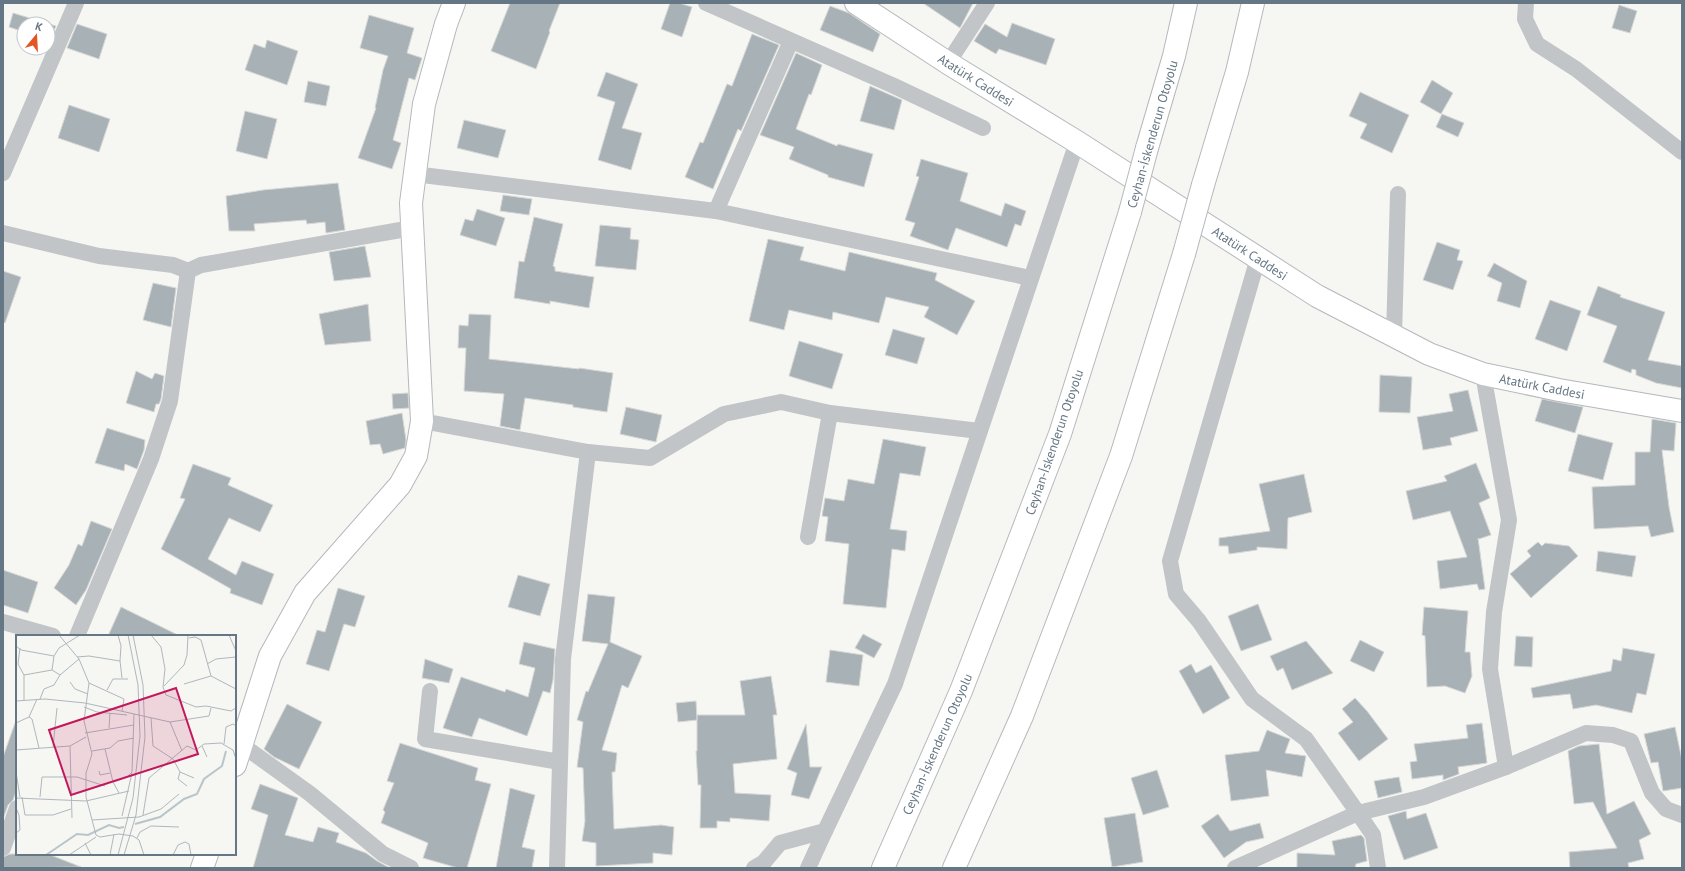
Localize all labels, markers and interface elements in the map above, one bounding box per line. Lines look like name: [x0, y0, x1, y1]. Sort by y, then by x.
north arrow: [16, 16, 56, 56]
text: K: [34, 19, 45, 34]
street label: Atatürk Caddesi: [935, 50, 1017, 111]
street label: Ceyhan-İskenderun Otoyolu: [1123, 58, 1182, 210]
street label: Atatürk Caddesi: [1209, 223, 1291, 284]
street label: Ceyhan-İskenderun Otoyolu: [1022, 367, 1087, 517]
street label: Atatürk Caddesi: [1498, 370, 1586, 403]
inset map: [16, 635, 236, 855]
street label: Ceyhan-İskenderun Otoyolu: [899, 671, 976, 818]

